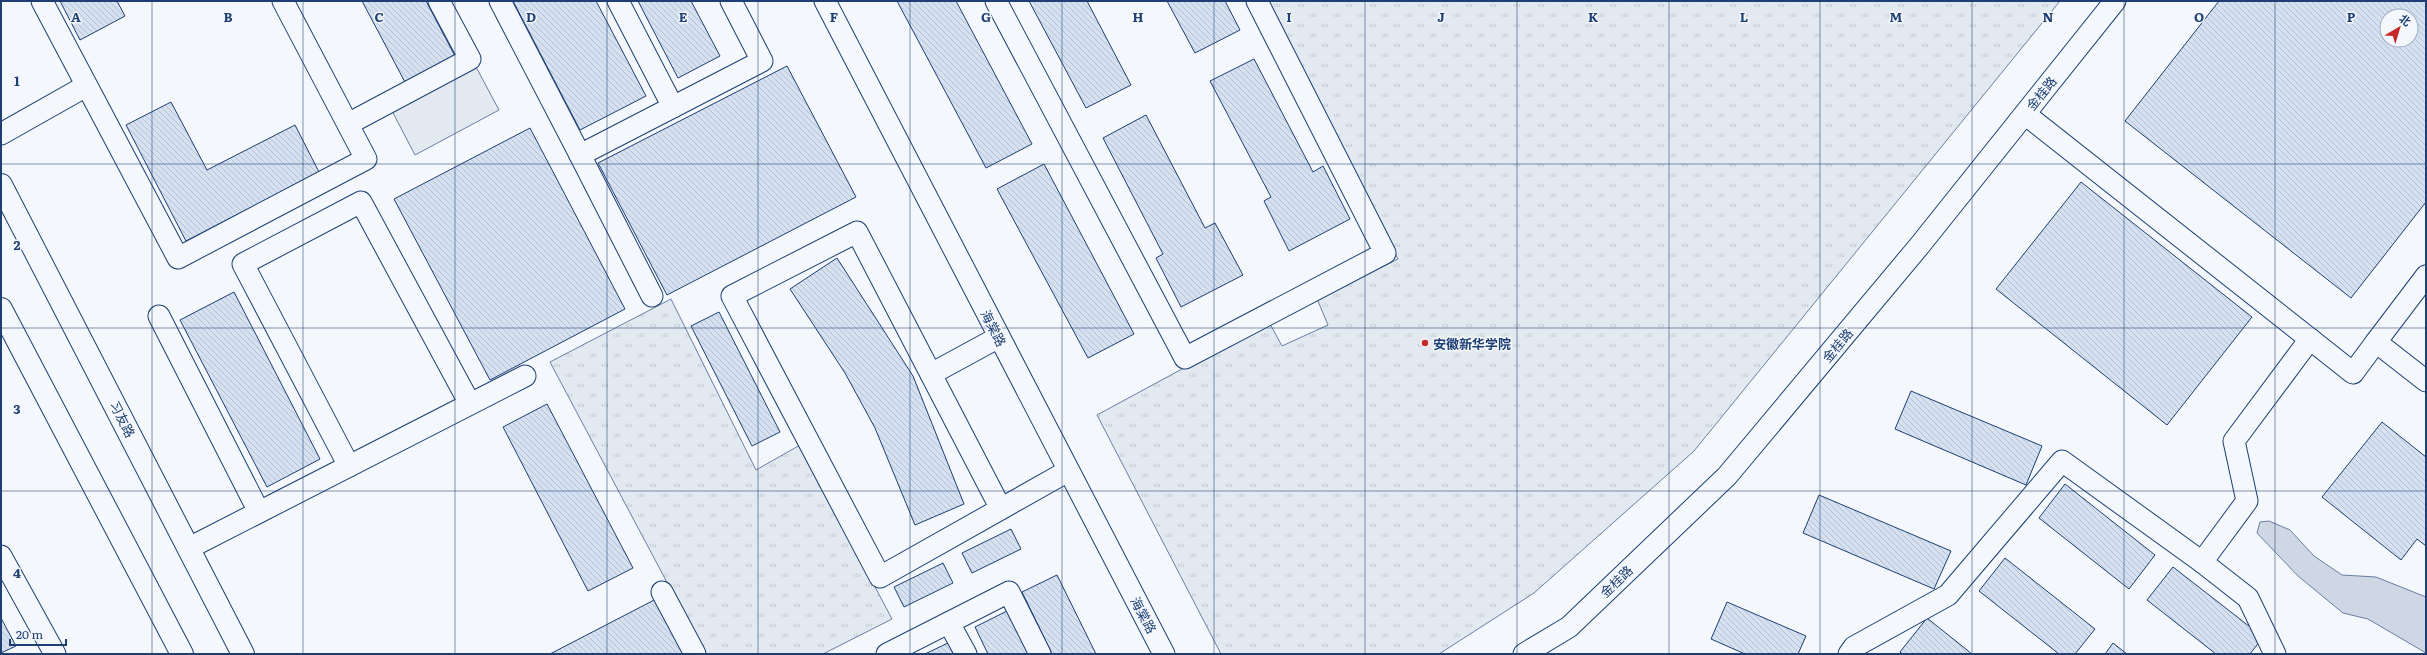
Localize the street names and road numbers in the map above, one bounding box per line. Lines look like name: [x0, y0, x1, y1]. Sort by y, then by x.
street label: 金桂路: [2021, 72, 2061, 114]
street label: 海棠路: [977, 306, 1011, 350]
street label: 金桂路: [1817, 324, 1857, 366]
street label: 习友路: [106, 397, 140, 441]
street label: 金桂路: [1595, 561, 1637, 601]
street label: 海棠路: [1126, 593, 1162, 637]

